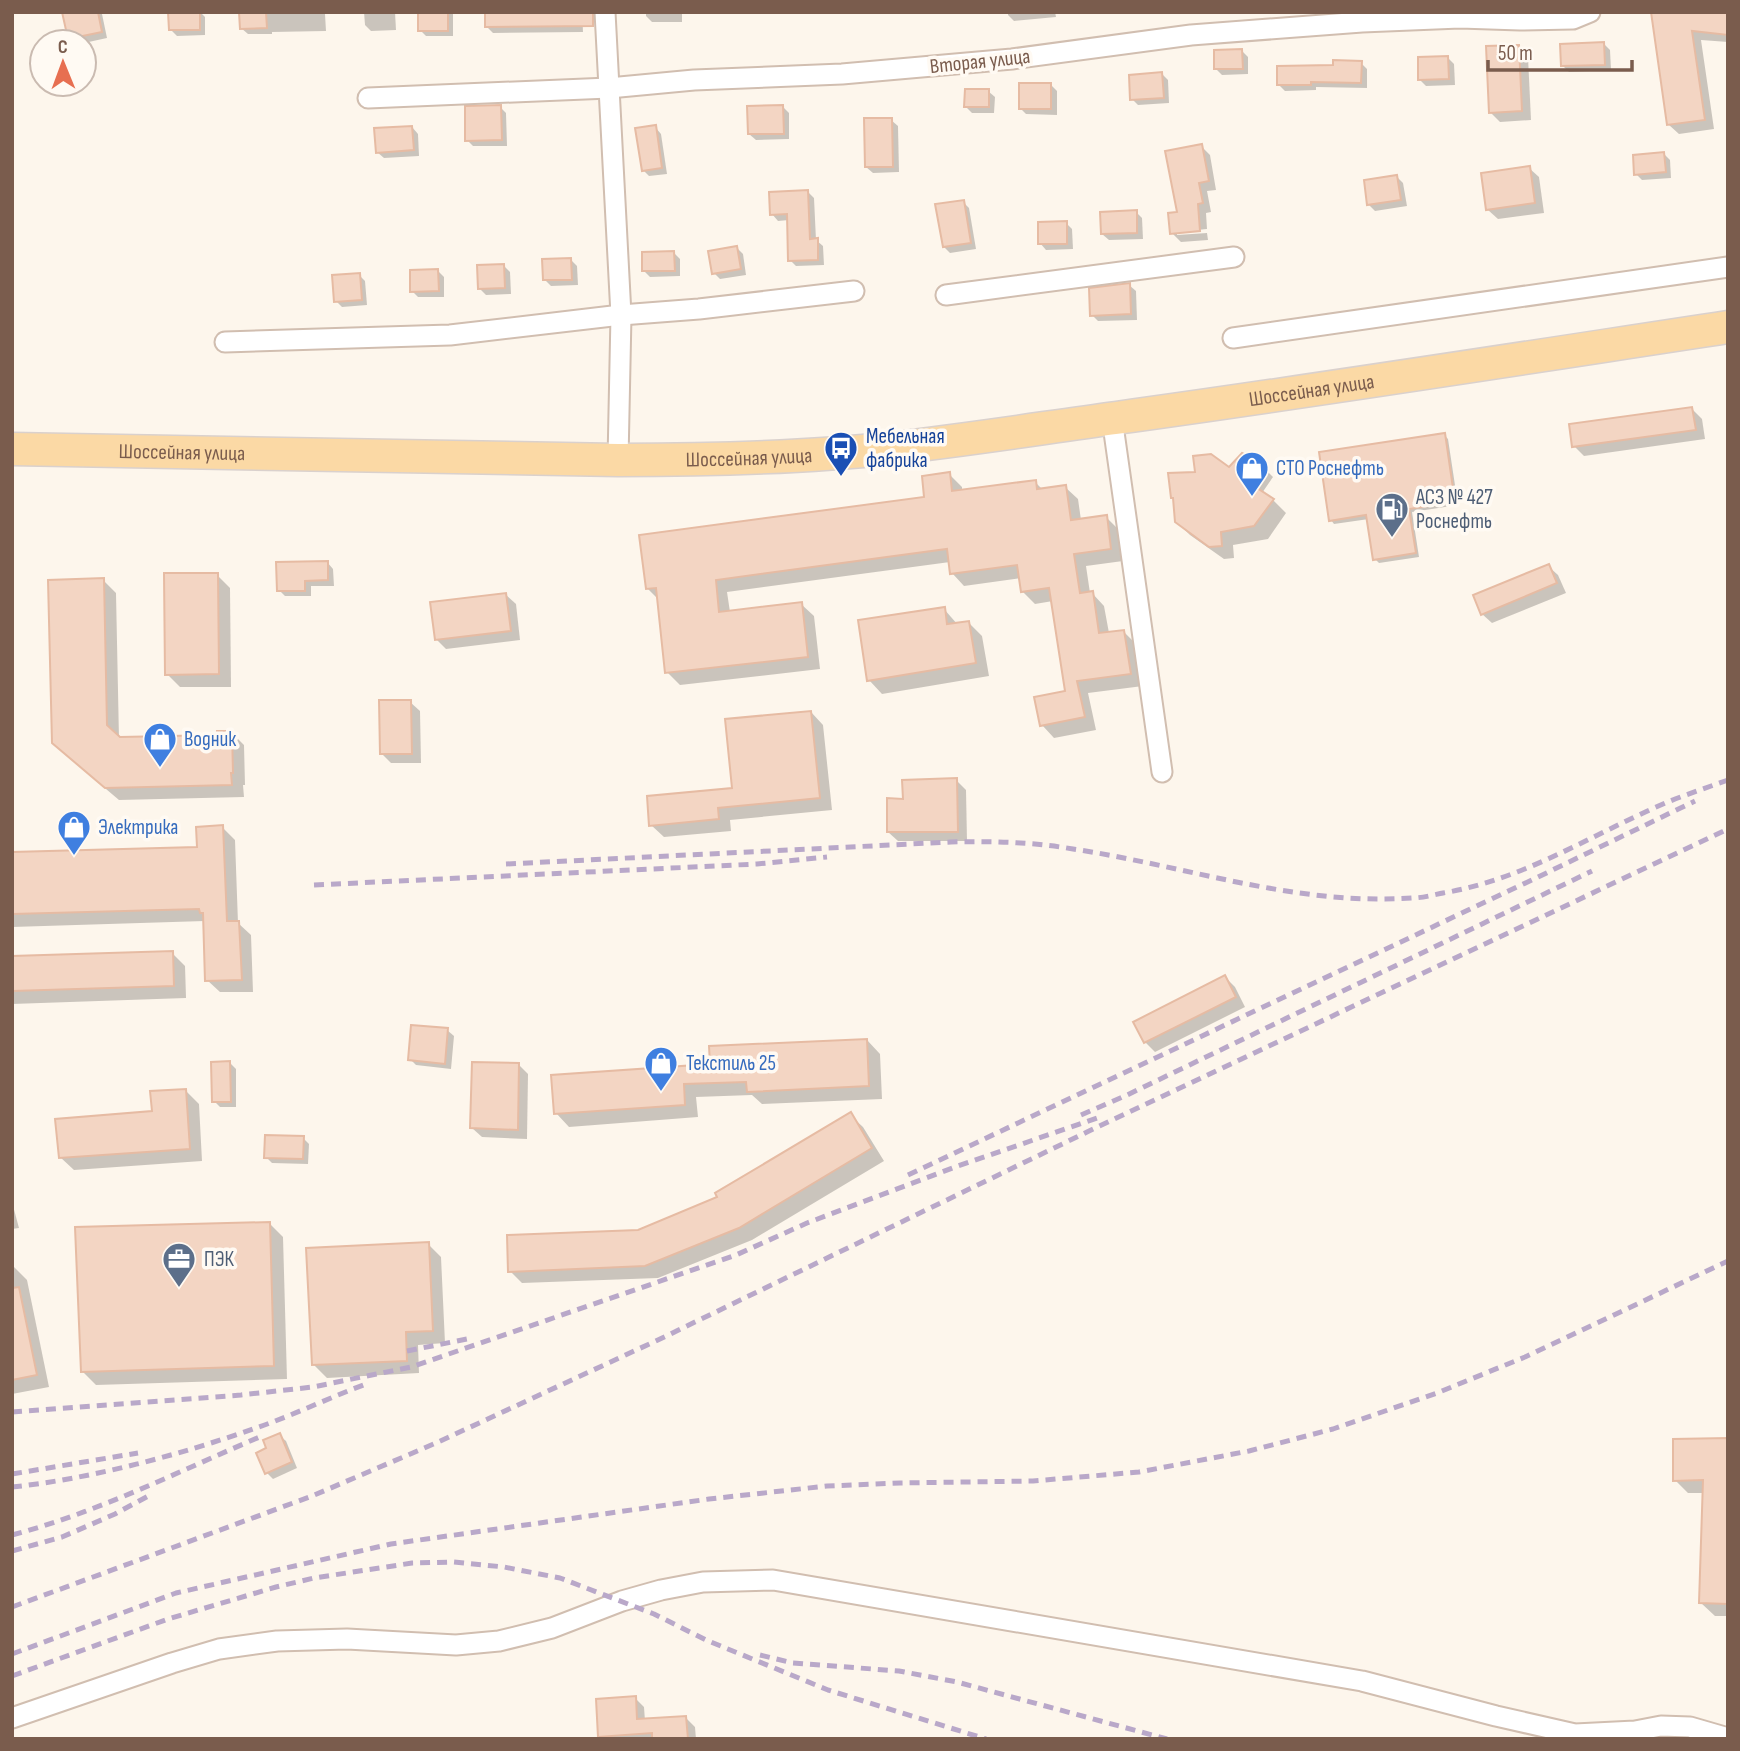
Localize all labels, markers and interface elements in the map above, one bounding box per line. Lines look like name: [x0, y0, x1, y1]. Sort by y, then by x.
north arrow: [28, 28, 98, 98]
scale bar: [1488, 28, 1632, 72]
text: С: [58, 36, 68, 59]
text: 50 m: [1498, 41, 1533, 66]
street label: Вторая улица: [929, 44, 1032, 79]
street label: Шоссейная улица: [1247, 369, 1376, 412]
place label: Мебельная фабрика: [866, 424, 945, 473]
bus stop icon: Мебельная фабрика: [822, 429, 860, 478]
street label: Шоссейная улица: [119, 439, 245, 466]
street label: Шоссейная улица: [685, 443, 813, 473]
shop icon: СТО Роснефть: [1233, 449, 1271, 498]
place label: СТО Роснефть: [1276, 456, 1384, 481]
place label: АСЗ № 427 Роснефть: [1415, 485, 1493, 534]
fuel station icon: АСЗ № 427 Роснефть: [1373, 490, 1411, 539]
shop icon: Водник: [141, 720, 179, 769]
place label: Водник: [184, 727, 236, 752]
shop icon: Электрика: [55, 808, 93, 857]
place label: Электрика: [98, 815, 178, 840]
shop icon: Текстиль 25: [642, 1044, 680, 1093]
place label: Текстиль 25: [686, 1051, 776, 1076]
office icon: ПЭК: [160, 1240, 198, 1289]
place label: ПЭК: [204, 1247, 234, 1272]

